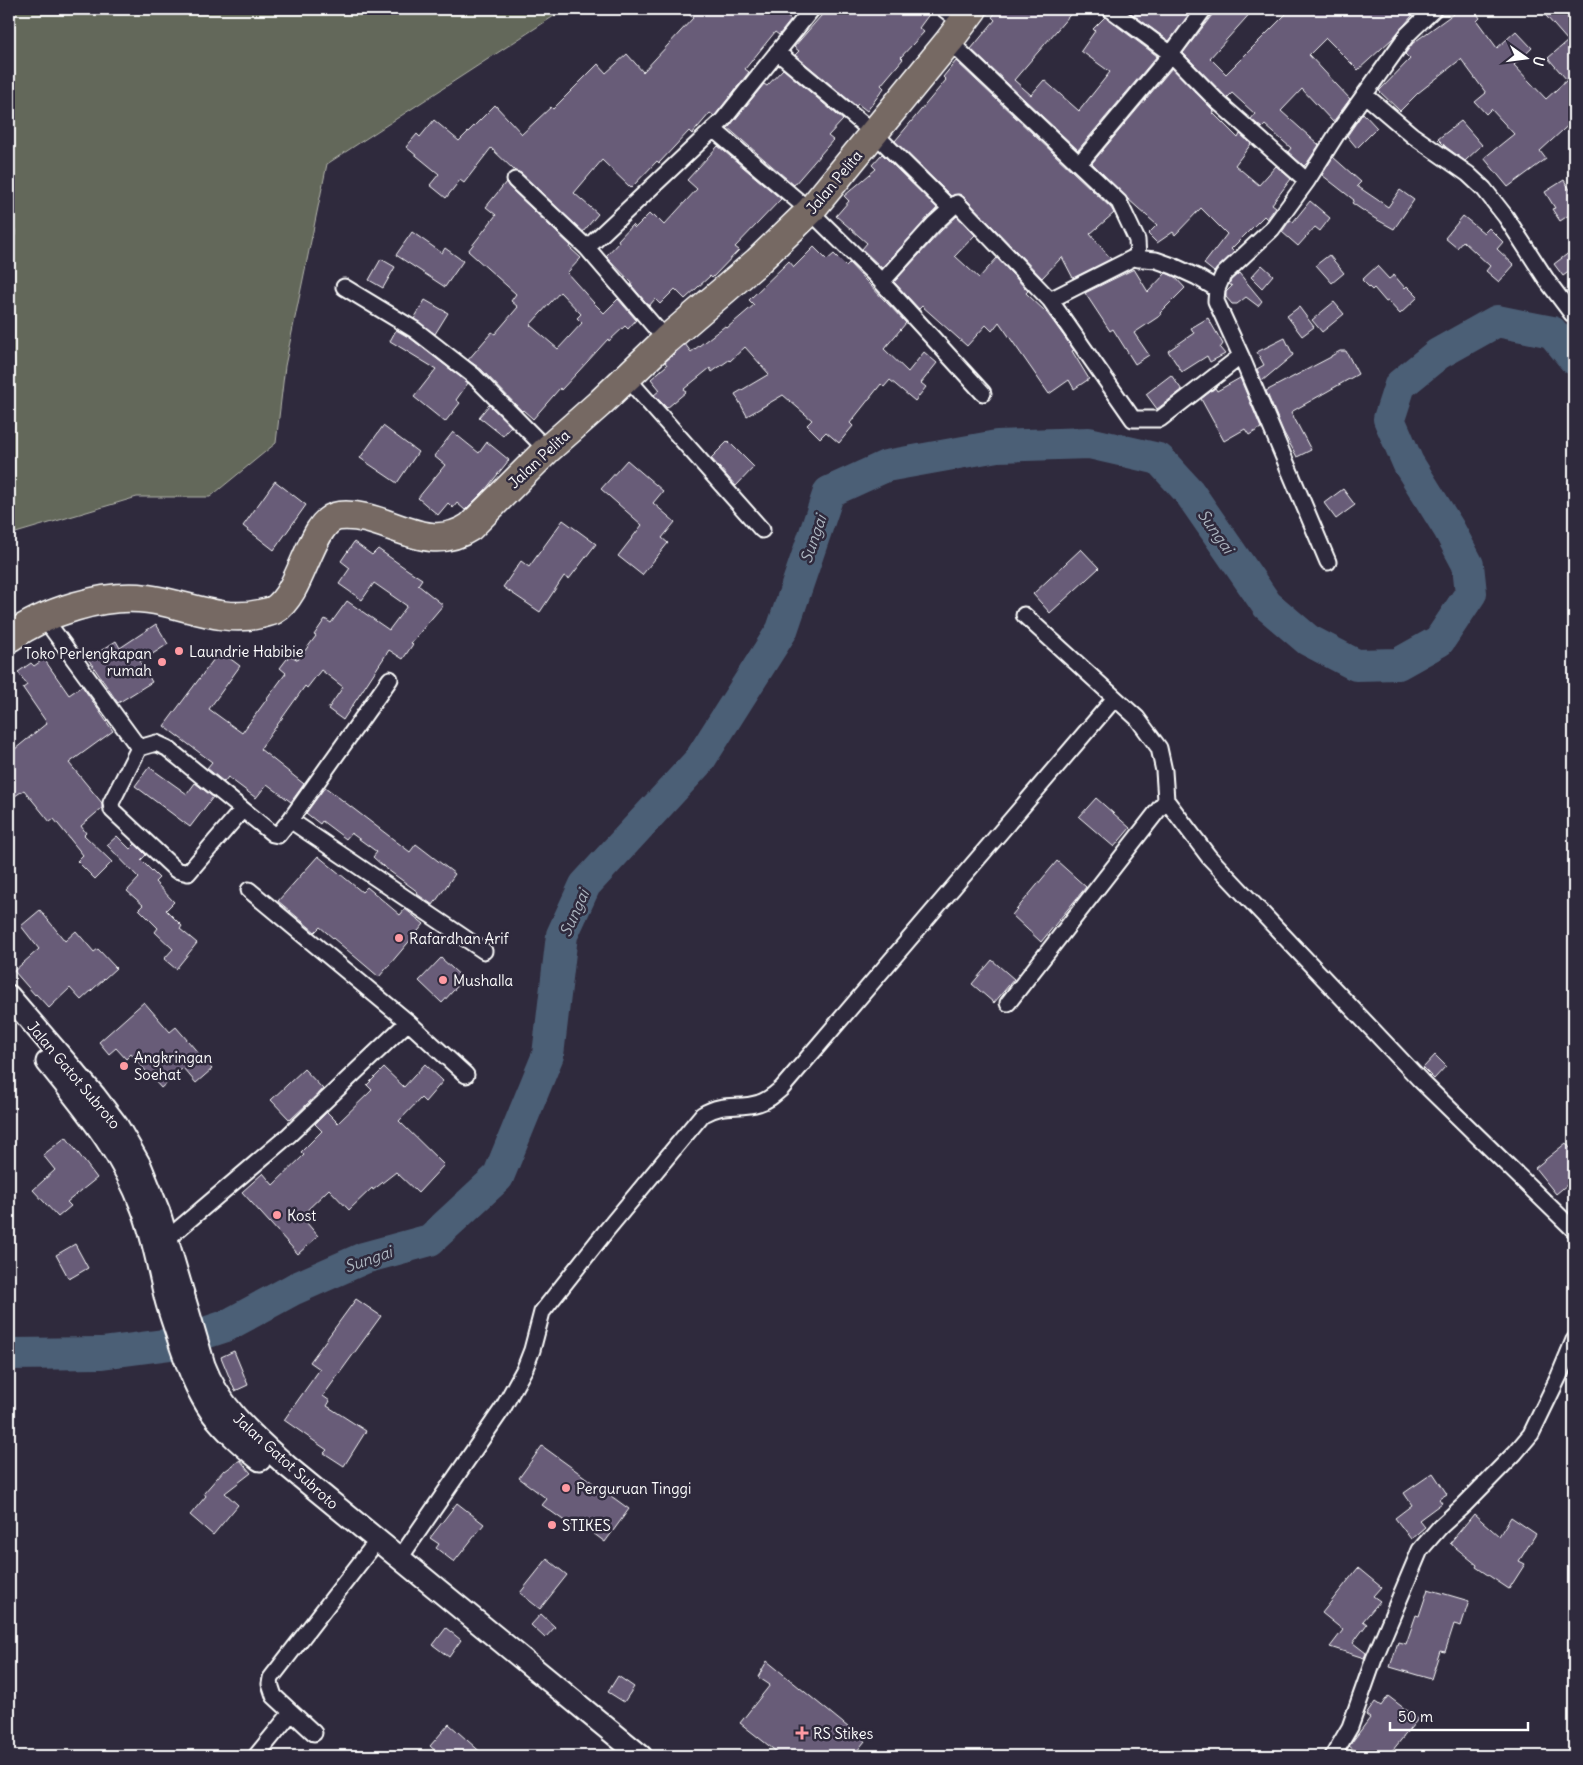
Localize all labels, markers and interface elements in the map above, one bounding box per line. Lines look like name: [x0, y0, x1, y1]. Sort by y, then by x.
north arrow: [1500, 32, 1550, 82]
text: U: [1529, 54, 1549, 68]
street label: Jalan Pelita: [802, 146, 866, 218]
street label: Jalan Pelita: [504, 425, 574, 492]
water label: Sungai: [1194, 505, 1240, 559]
water label: Sungai: [796, 510, 831, 565]
place label: Laundrie Habibie: [189, 642, 304, 661]
place label: Toko Perlengkapan rumah: [24, 644, 152, 680]
marker: Laundrie Habibie: [173, 645, 185, 657]
marker: Toko Perlengkapan rumah: [156, 656, 168, 668]
water label: Sungai: [555, 884, 594, 940]
place label: Rafardhan Arif: [409, 929, 510, 948]
marker: Rafardhan Arif: [393, 932, 405, 944]
place label: Mushalla: [453, 971, 514, 990]
marker: Mushalla: [437, 974, 449, 986]
street label: Jalan Gatot Subroto: [23, 1017, 125, 1133]
place label: Angkringan Soehat: [134, 1048, 212, 1084]
marker: Angkringan Soehat: [118, 1060, 130, 1072]
place label: Kost: [287, 1206, 316, 1225]
marker: Kost: [271, 1209, 283, 1221]
water label: Sungai: [342, 1241, 397, 1276]
street label: Jalan Gatot Subroto: [230, 1409, 342, 1513]
place label: Perguruan Tinggi: [576, 1479, 691, 1498]
marker: Perguruan Tinggi: [560, 1482, 572, 1494]
place label: STIKES: [562, 1516, 611, 1535]
marker: STIKES: [546, 1519, 558, 1531]
scale bar: [1390, 1700, 1528, 1732]
text: 50 m: [1398, 1707, 1433, 1726]
place label: RS Stikes: [813, 1724, 874, 1743]
marker: RS Stikes: [795, 1726, 809, 1740]

